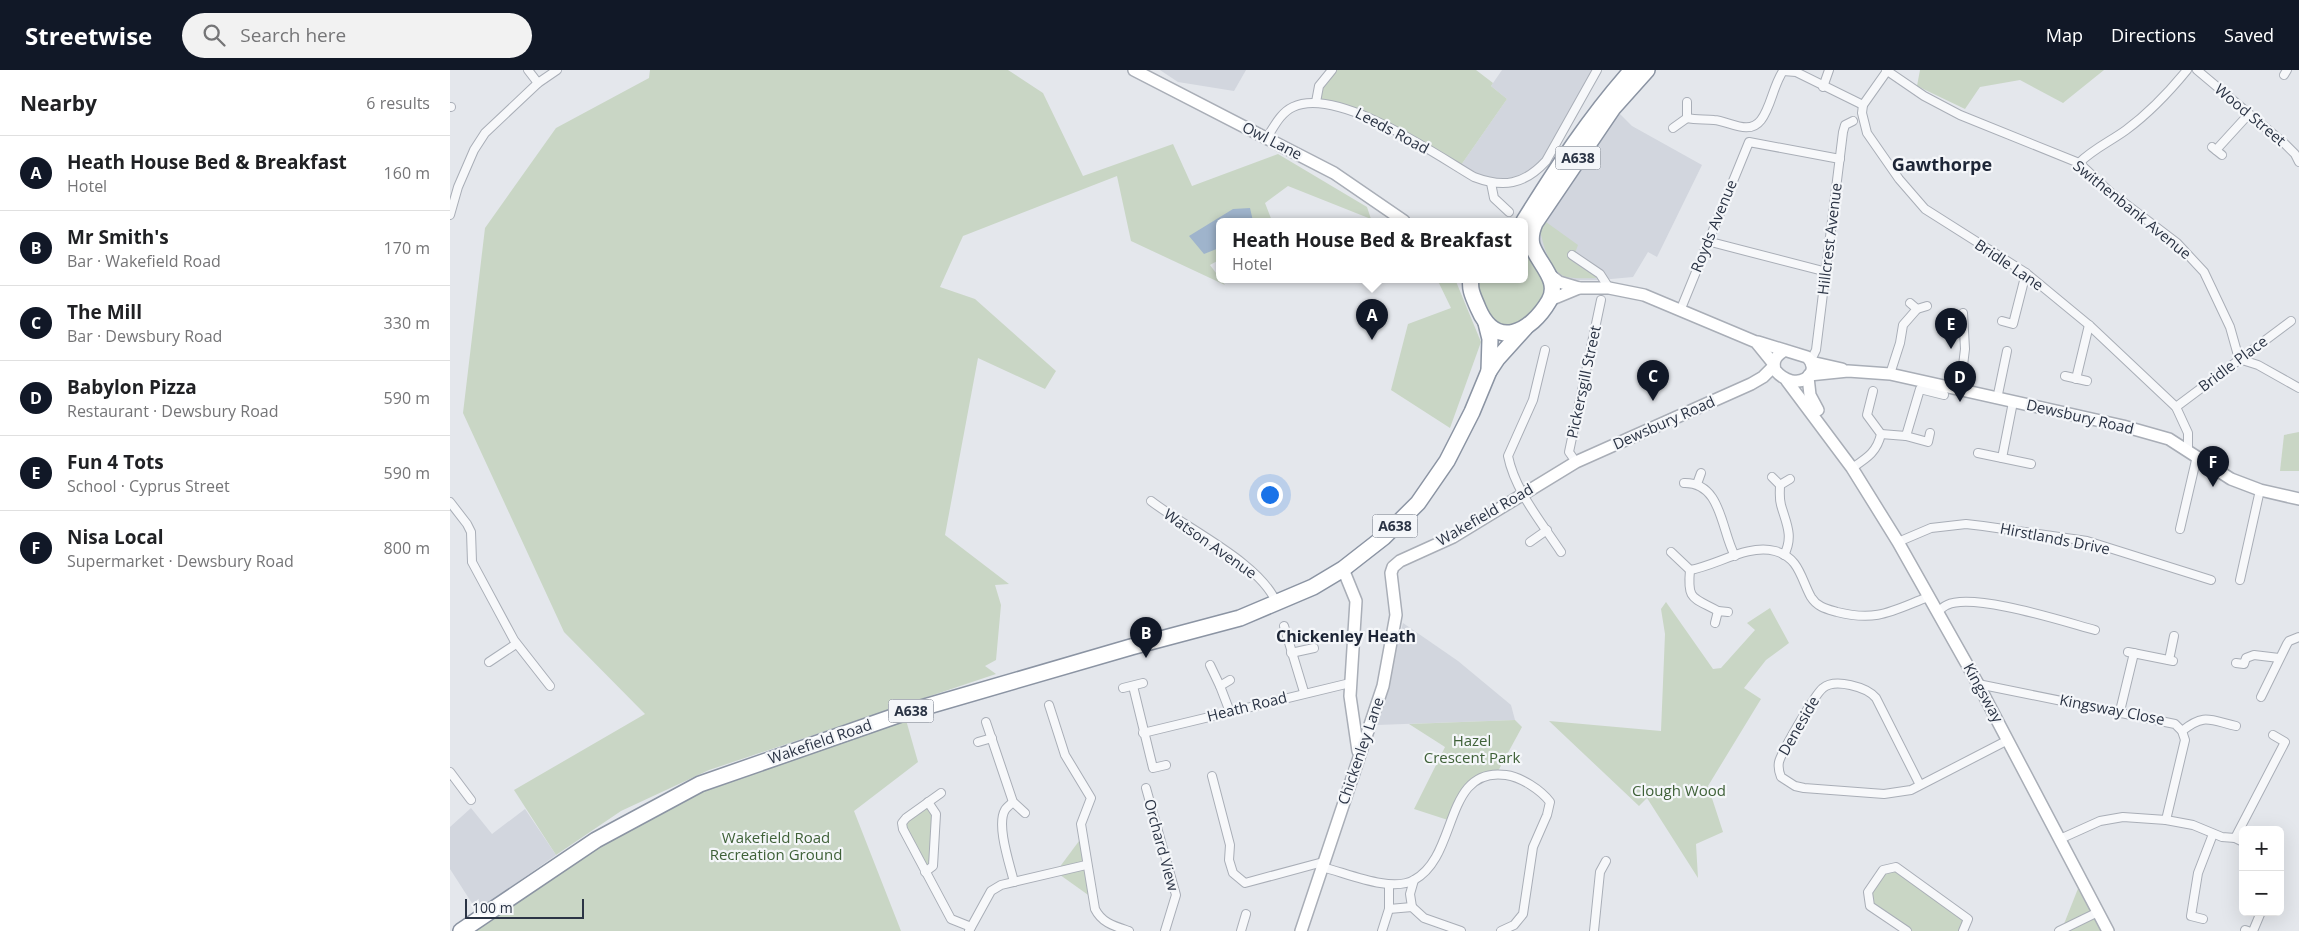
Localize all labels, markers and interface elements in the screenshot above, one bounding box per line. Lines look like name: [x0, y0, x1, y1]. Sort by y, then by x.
search box: [182, 13, 532, 58]
text: Streetwise: [25, 19, 152, 52]
icon: search: [200, 21, 228, 49]
text: Search here: [240, 22, 346, 48]
text: Map: [2046, 23, 2083, 47]
text: Directions: [2111, 23, 2196, 47]
text: Saved: [2224, 23, 2274, 47]
street label: Wood Street: [2211, 79, 2290, 150]
text: Nearby: [20, 89, 97, 117]
text: 6 results: [366, 92, 430, 114]
street label: Leeds Road: [1352, 102, 1433, 158]
street label: Owl Lane: [1239, 116, 1306, 164]
road number: A638: [1556, 146, 1600, 170]
text: Heath House Bed & Breakfast: [67, 149, 347, 175]
district label: Gawthorpe: [1892, 152, 1992, 176]
street label: Swithenbank Avenue: [2069, 155, 2196, 263]
text: A: [30, 162, 42, 184]
text: 160 m: [384, 162, 430, 184]
text: Hotel: [67, 175, 107, 197]
street label: Royds Avenue: [1685, 176, 1741, 275]
street label: Hillcrest Avenue: [1812, 182, 1846, 296]
popup: [1216, 218, 1528, 283]
text: Mr Smith's: [67, 224, 169, 250]
text: Heath House Bed & Breakfast: [1232, 227, 1512, 253]
street label: Bridle Lane: [1971, 234, 2048, 294]
text: B: [31, 237, 41, 259]
text: 170 m: [384, 237, 430, 259]
text: Bar · Wakefield Road: [67, 250, 221, 272]
text: Hotel: [1232, 253, 1272, 275]
text: The Mill: [67, 299, 142, 325]
pin: A: [1356, 299, 1388, 340]
pin: E: [1935, 308, 1967, 349]
text: C: [31, 312, 41, 334]
text: 330 m: [384, 312, 430, 334]
street label: Pickersgill Street: [1561, 324, 1605, 440]
text: Bar · Dewsbury Road: [67, 325, 222, 347]
street label: Bridle Place: [2194, 331, 2271, 396]
pin: C: [1637, 360, 1669, 401]
pin: D: [1944, 361, 1976, 402]
text: Babylon Pizza: [67, 374, 197, 400]
text: D: [30, 387, 42, 409]
text: 590 m: [384, 387, 430, 409]
street label: Dewsbury Road: [1609, 391, 1718, 454]
street label: Dewsbury Road: [2024, 394, 2136, 438]
text: Restaurant · Dewsbury Road: [67, 400, 278, 422]
pin: F: [2197, 446, 2229, 487]
text: Fun 4 Tots: [67, 449, 164, 475]
text: E: [32, 462, 40, 484]
text: 590 m: [384, 462, 430, 484]
text: School · Cyprus Street: [67, 475, 230, 497]
street label: Wakefield Road: [1433, 478, 1536, 550]
your location: [1257, 482, 1283, 508]
street label: Watson Avenue: [1160, 504, 1261, 583]
road number: A638: [1372, 514, 1418, 538]
street label: Hirstlands Drive: [1998, 518, 2112, 558]
text: Nisa Local: [67, 524, 164, 550]
text: F: [32, 537, 40, 559]
text: 800 m: [384, 537, 430, 559]
text: Supermarket · Dewsbury Road: [67, 550, 294, 572]
pin: B: [1130, 617, 1162, 658]
district label: Chickenley Heath: [1276, 625, 1416, 647]
street label: Kingsway: [1959, 659, 2009, 726]
street label: Heath Road: [1205, 686, 1289, 726]
street label: Kingsway Close: [2058, 689, 2166, 729]
street label: Deneside: [1773, 692, 1823, 759]
street label: Chickenley Lane: [1332, 694, 1388, 807]
road number: A638: [888, 700, 934, 722]
street label: Wakefield Road: [765, 714, 874, 768]
park label: Hazel Crescent Park: [1424, 730, 1520, 767]
park label: Clough Wood: [1632, 780, 1726, 800]
street label: Orchard View: [1140, 797, 1184, 893]
map controls: [2239, 826, 2284, 916]
button: +: [2239, 826, 2284, 871]
park label: Wakefield Road Recreation Ground: [710, 827, 842, 864]
button: −: [2239, 871, 2284, 916]
scale bar: [465, 896, 584, 919]
text: 100 m: [472, 898, 513, 917]

